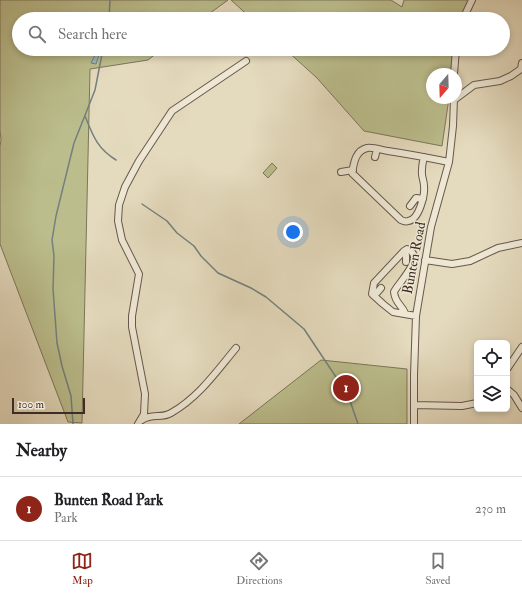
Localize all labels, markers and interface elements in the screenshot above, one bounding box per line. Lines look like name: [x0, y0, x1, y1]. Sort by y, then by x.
search box: [12, 12, 510, 56]
icon: search: [26, 23, 48, 45]
text: Search here: [58, 25, 127, 44]
north arrow: [426, 68, 462, 104]
street label: Bunten Road: [399, 220, 429, 296]
your location: [283, 222, 303, 242]
map controls: [474, 340, 510, 412]
button: locate: [474, 340, 510, 376]
pin: 1: [333, 373, 359, 403]
button: layers: [474, 376, 510, 412]
scale bar: [12, 396, 85, 415]
text: 100 m: [18, 398, 44, 411]
text: Nearby: [16, 440, 67, 461]
text: Bunten Road Park: [54, 491, 163, 510]
text: 1: [27, 501, 31, 517]
text: 230 m: [475, 501, 506, 517]
text: Park: [54, 510, 78, 526]
tab: Map: [71, 550, 93, 587]
tab: Directions: [236, 550, 283, 587]
tab: Saved: [425, 550, 451, 587]

